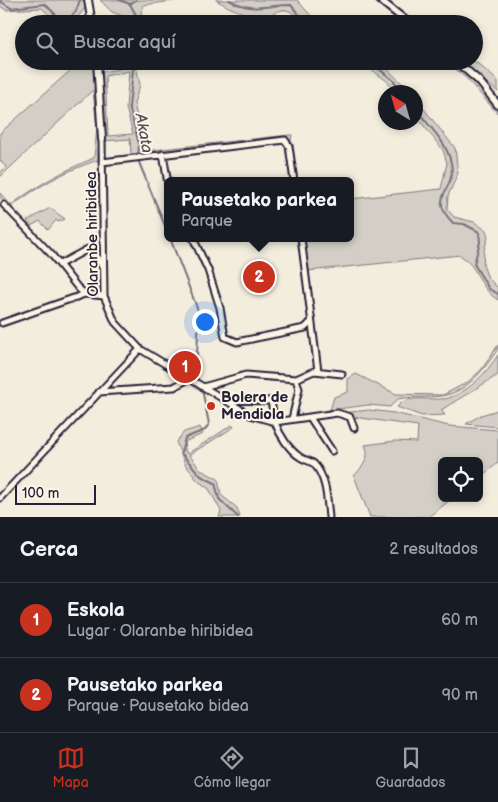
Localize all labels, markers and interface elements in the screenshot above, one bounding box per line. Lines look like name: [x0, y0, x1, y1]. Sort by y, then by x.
search box: [15, 15, 483, 70]
icon: search: [33, 29, 61, 57]
text: Buscar aquí: [73, 31, 176, 54]
north arrow: [378, 85, 423, 130]
water label: Akata: [131, 111, 156, 155]
street label: Olaranbe hiribidea: [82, 171, 103, 297]
popup: [164, 177, 354, 242]
text: Pausetako parkea: [181, 189, 337, 212]
text: Parque: [181, 212, 233, 231]
pin: 2: [243, 258, 275, 296]
your location: [192, 309, 218, 335]
pin: 1: [169, 348, 201, 386]
place label: Bolera de Mendiola: [221, 388, 289, 424]
marker: Bolera de Mendiola: [205, 400, 217, 412]
map controls: [438, 457, 483, 502]
button: locate: [438, 457, 483, 502]
scale bar: [15, 482, 96, 505]
text: 100 m: [22, 485, 59, 502]
text: Cerca: [20, 537, 78, 562]
text: 2 resultados: [389, 540, 478, 559]
text: Eskola: [67, 599, 125, 622]
text: 1: [33, 611, 39, 630]
text: 60 m: [441, 611, 478, 630]
text: Lugar · Olaranbe hiribidea: [67, 622, 253, 641]
text: Pausetako parkea: [67, 674, 223, 697]
text: 2: [31, 686, 41, 705]
text: 90 m: [442, 686, 478, 705]
text: Parque · Pausetako bidea: [67, 697, 249, 716]
tab: Mapa: [53, 744, 89, 791]
tab: Cómo llegar: [194, 744, 270, 791]
tab: Guardados: [376, 744, 445, 791]

